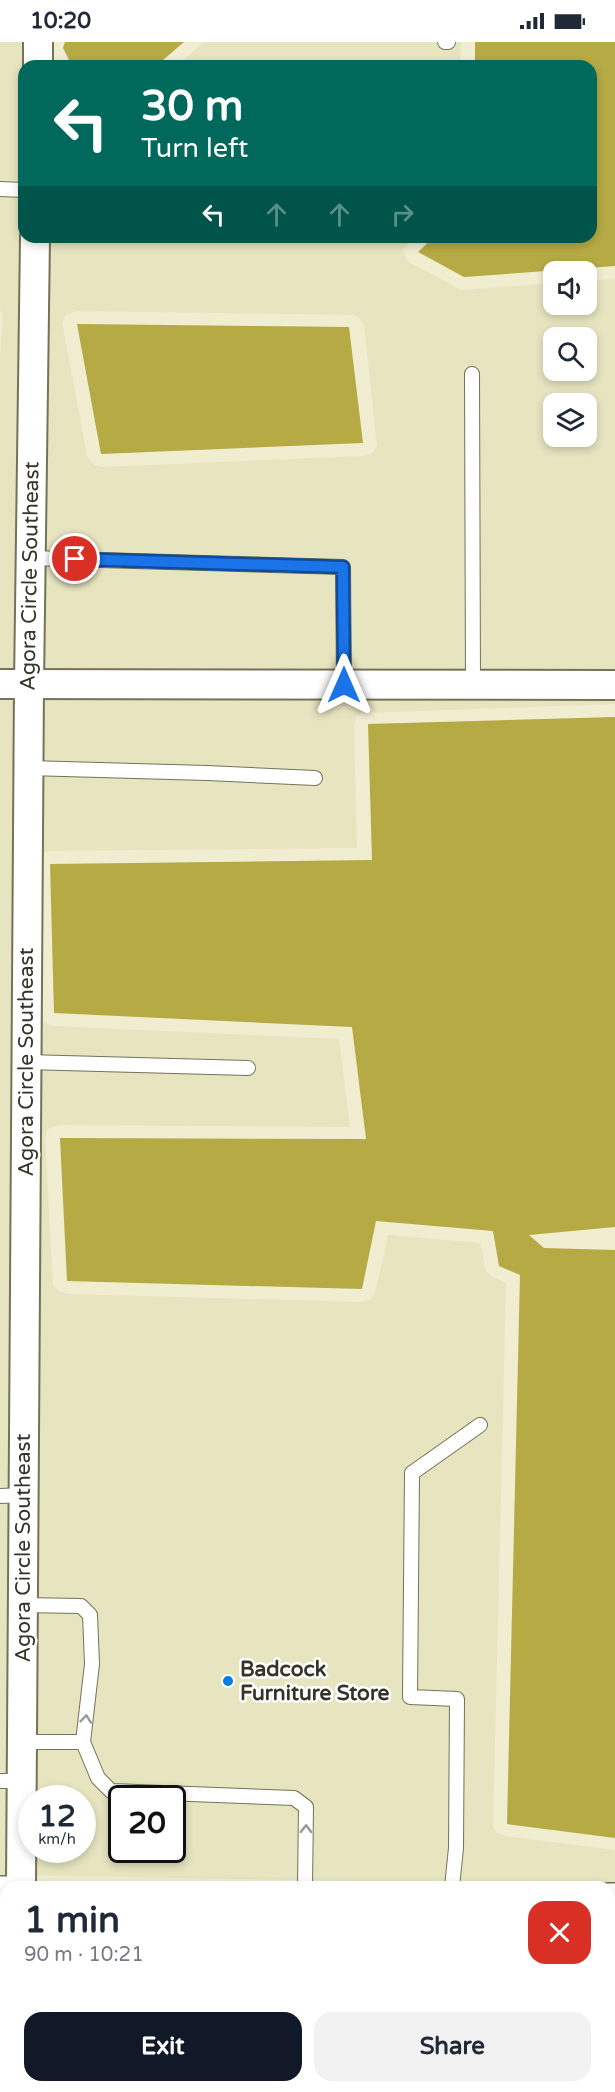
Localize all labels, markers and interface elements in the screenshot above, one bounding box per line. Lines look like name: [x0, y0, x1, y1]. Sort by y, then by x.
text: 10:20: [30, 8, 91, 34]
text: 30 m: [141, 81, 243, 132]
icon: left: [42, 84, 120, 162]
text: Turn left: [141, 132, 248, 165]
icon: left: [197, 198, 230, 231]
icon: ahead: [260, 198, 293, 231]
icon: ahead: [323, 198, 356, 231]
icon: right: [386, 198, 419, 231]
map controls: [543, 261, 597, 447]
button: sound: [543, 261, 597, 315]
button: search: [543, 327, 597, 381]
button: layers: [543, 393, 597, 447]
street label: Agora Circle Southeast: [16, 461, 44, 691]
pin: [49, 533, 100, 584]
icon: arrive: [58, 542, 91, 575]
position arrow: [312, 653, 376, 717]
street label: Agora Circle Southeast: [14, 947, 39, 1177]
street label: Agora Circle Southeast: [11, 1433, 36, 1663]
place label: Badcock Furniture Store: [240, 1657, 390, 1706]
marker: Badcock Furniture Store: [221, 1674, 235, 1688]
one-way arrow: [79, 1715, 92, 1724]
speed limit sign: 20: [108, 1785, 186, 1863]
text: 12: [38, 1798, 76, 1835]
one-way arrow: [300, 1824, 312, 1833]
text: km/h: [38, 1830, 76, 1848]
text: 1 min: [24, 1899, 120, 1942]
button: close: [528, 1901, 591, 1964]
text: 90 m · 10:21: [24, 1943, 144, 1967]
button: Exit: [24, 2012, 302, 2081]
button: Share: [314, 2012, 591, 2081]

